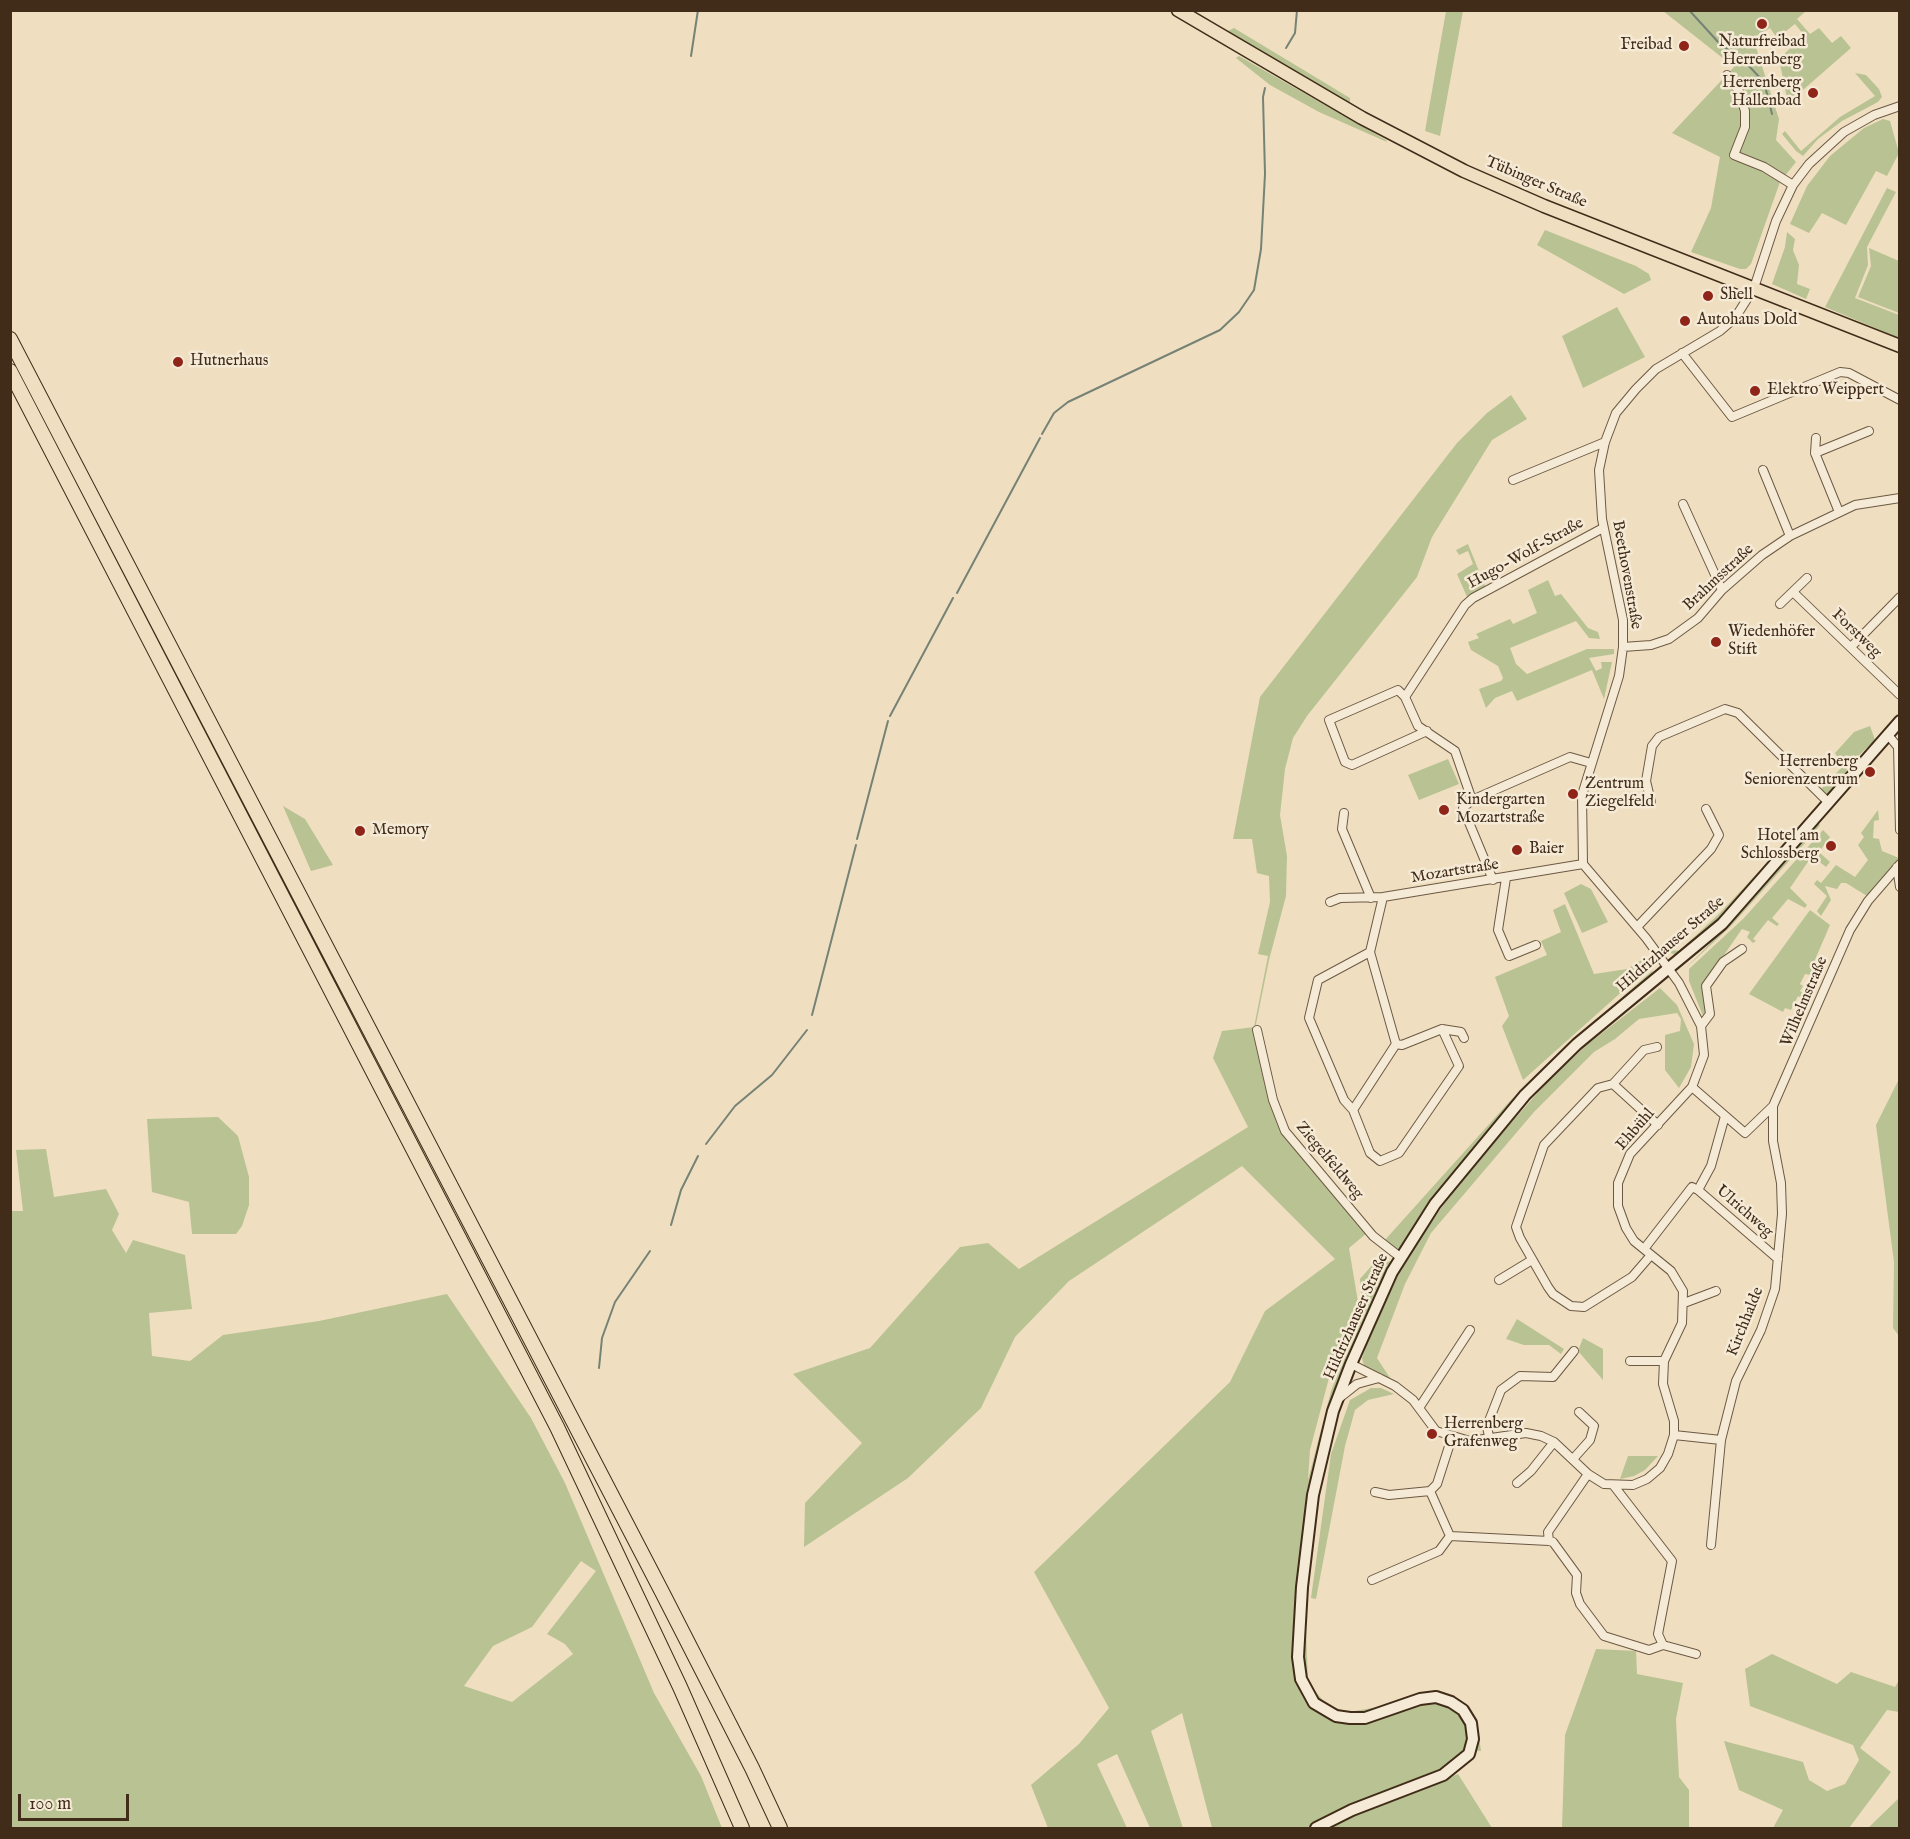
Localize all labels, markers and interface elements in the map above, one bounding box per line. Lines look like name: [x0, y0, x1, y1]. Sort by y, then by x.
marker: Naturfreibad Herrenberg: [1755, 17, 1769, 31]
place label: Naturfreibad Herrenberg: [1718, 33, 1806, 71]
place label: Freibad: [1621, 36, 1672, 56]
marker: Freibad: [1677, 39, 1691, 53]
place label: Herrenberg Hallenbad: [1722, 74, 1801, 112]
marker: Herrenberg Hallenbad: [1806, 86, 1820, 100]
street label: Tübinger Straße: [1482, 153, 1590, 213]
place label: Shell: [1720, 286, 1753, 306]
marker: Shell: [1701, 289, 1715, 303]
place label: Autohaus Dold: [1697, 311, 1797, 331]
marker: Autohaus Dold: [1678, 314, 1692, 328]
place label: Hutnerhaus: [190, 352, 268, 372]
marker: Hutnerhaus: [171, 355, 185, 369]
place label: Elektro Weippert: [1767, 381, 1884, 401]
marker: Elektro Weippert: [1748, 384, 1762, 398]
street label: Hugo-Wolf-Straße: [1465, 514, 1587, 594]
street label: Beethovenstraße: [1607, 519, 1645, 631]
street label: Brahmsstraße: [1680, 541, 1758, 615]
street label: Forstweg: [1827, 606, 1885, 662]
place label: Wiedenhöfer Stift: [1728, 623, 1815, 661]
marker: Wiedenhöfer Stift: [1709, 635, 1723, 649]
place label: Herrenberg Seniorenzentrum: [1744, 753, 1858, 791]
marker: Herrenberg Seniorenzentrum: [1863, 765, 1877, 779]
place label: Zentrum Ziegelfeld: [1585, 775, 1654, 813]
marker: Zentrum Ziegelfeld: [1566, 787, 1580, 801]
place label: Kindergarten Mozartstraße: [1456, 791, 1545, 829]
marker: Kindergarten Mozartstraße: [1437, 803, 1451, 817]
place label: Memory: [372, 821, 429, 841]
marker: Memory: [353, 824, 367, 838]
place label: Hotel am Schlossberg: [1741, 827, 1819, 865]
marker: Hotel am Schlossberg: [1824, 839, 1838, 853]
place label: Baier: [1529, 840, 1564, 860]
marker: Baier: [1510, 843, 1524, 857]
street label: Mozartstraße: [1410, 856, 1500, 888]
street label: Hildrizhauser Straße: [1613, 893, 1729, 997]
street label: Wilhelmstraße: [1777, 954, 1833, 1050]
street label: Ehbühl: [1613, 1105, 1659, 1155]
street label: Ziegelfeldweg: [1291, 1118, 1367, 1204]
street label: Ulrichweg: [1711, 1182, 1777, 1242]
street label: Hildrizhauser Straße: [1320, 1251, 1394, 1383]
street label: Kirchhalde: [1723, 1285, 1769, 1359]
place label: Herrenberg Grafenweg: [1444, 1415, 1523, 1453]
marker: Herrenberg Grafenweg: [1425, 1427, 1439, 1441]
scale bar: [21, 1782, 132, 1820]
text: 100 m: [29, 1793, 71, 1816]

